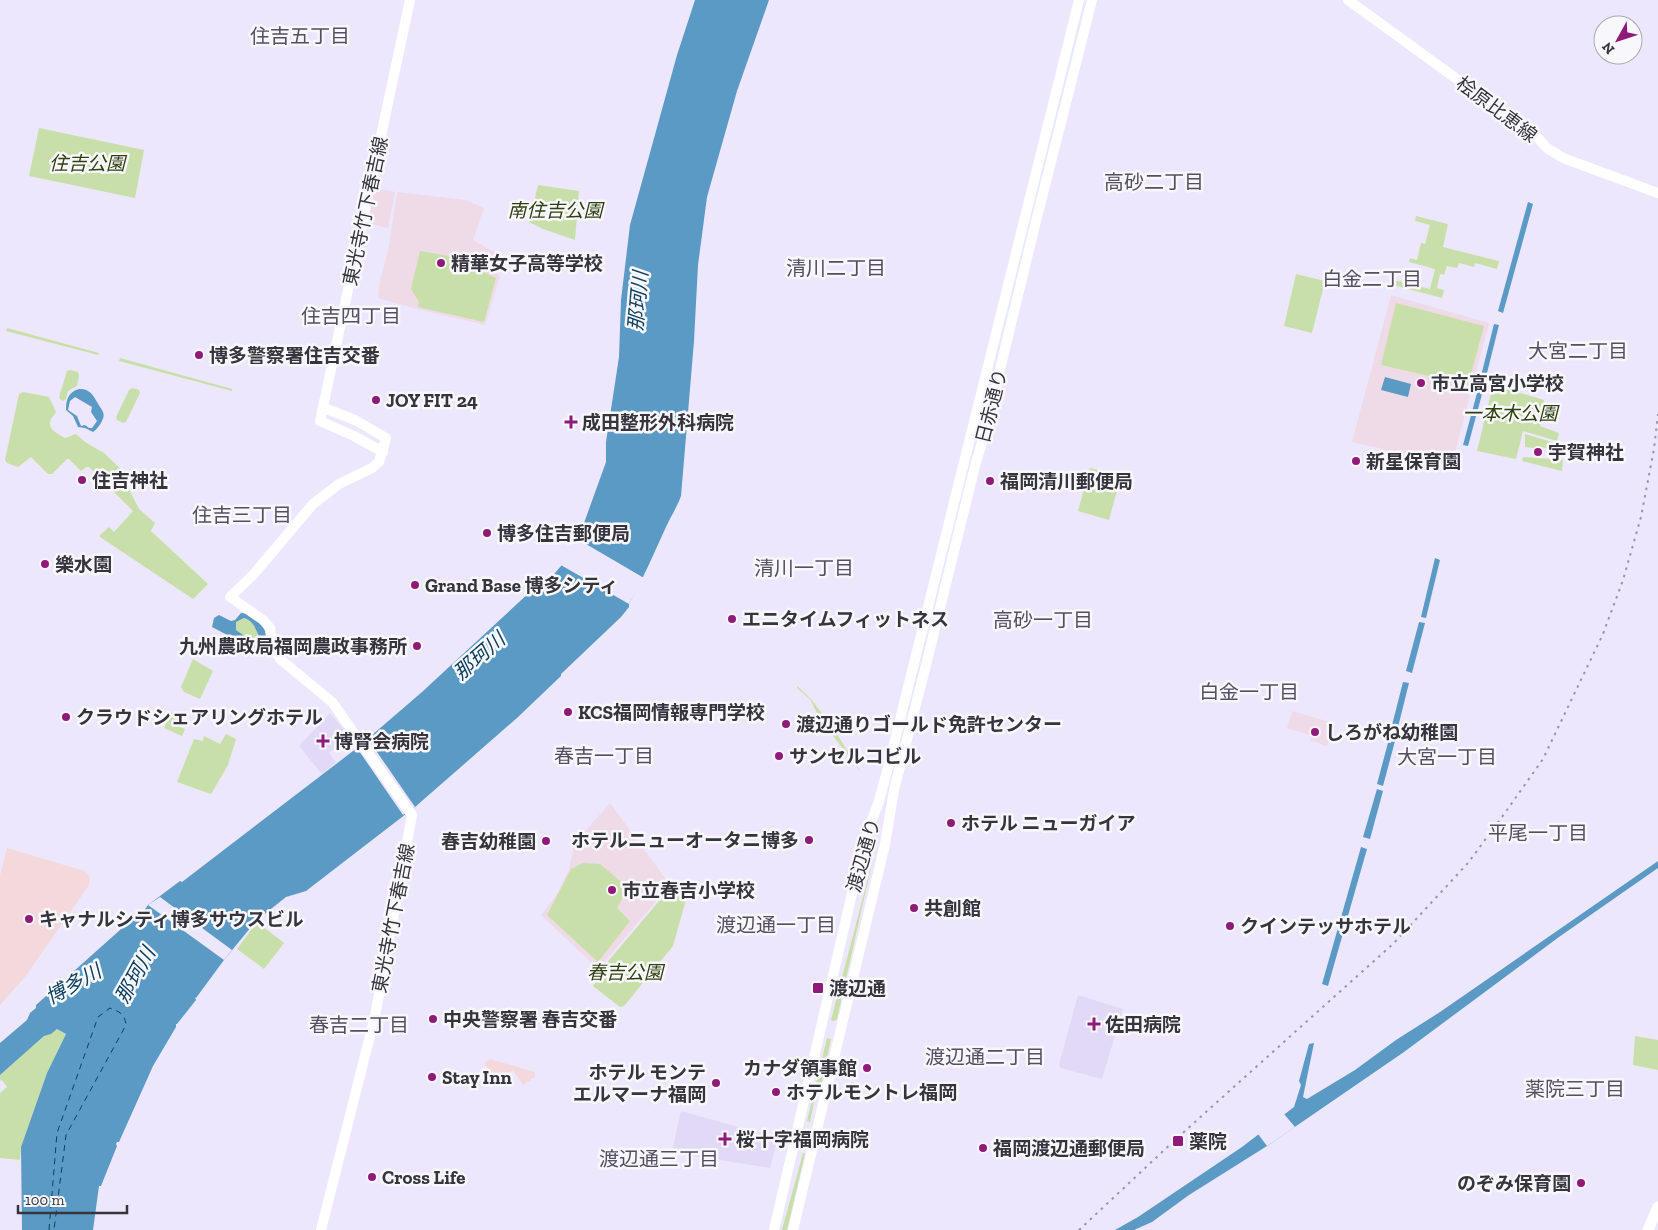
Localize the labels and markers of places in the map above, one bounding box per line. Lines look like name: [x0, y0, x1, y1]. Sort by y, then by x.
place label: 精華女子高等学校: [451, 252, 603, 275]
marker: 精華女子高等学校: [435, 257, 447, 269]
place label: 博多警察署住吉交番: [209, 344, 380, 367]
marker: 博多警察署住吉交番: [193, 349, 205, 361]
place label: 市立高宮小学校: [1431, 372, 1564, 395]
marker: 市立高宮小学校: [1415, 377, 1427, 389]
place label: JOY FIT 24: [386, 389, 478, 412]
marker: JOY FIT 24: [370, 394, 382, 406]
place label: 成田整形外科病院: [582, 411, 734, 434]
marker: 成田整形外科病院: [564, 415, 578, 429]
place label: 宇賀神社: [1548, 441, 1624, 464]
marker: 宇賀神社: [1532, 446, 1544, 458]
place label: 新星保育園: [1366, 450, 1461, 473]
marker: 新星保育園: [1350, 455, 1362, 467]
place label: 住吉神社: [92, 469, 168, 492]
place label: 福岡清川郵便局: [1000, 470, 1133, 493]
marker: 住吉神社: [76, 474, 88, 486]
marker: 福岡清川郵便局: [984, 475, 996, 487]
place label: 博多住吉郵便局: [497, 522, 630, 545]
marker: 博多住吉郵便局: [481, 527, 493, 539]
place label: 樂水園: [55, 553, 112, 576]
marker: 樂水園: [39, 558, 51, 570]
place label: Grand Base 博多シティ: [425, 574, 618, 597]
marker: Grand Base 博多シティ: [409, 579, 421, 591]
place label: エニタイムフィットネス: [742, 608, 949, 631]
marker: エニタイムフィットネス: [726, 613, 738, 625]
place label: 九州農政局福岡農政事務所: [179, 635, 407, 658]
marker: 九州農政局福岡農政事務所: [411, 640, 423, 652]
place label: KCS福岡情報専門学校: [578, 701, 765, 724]
place label: クラウドシェアリングホテル: [76, 706, 323, 729]
marker: KCS福岡情報専門学校: [562, 706, 574, 718]
marker: クラウドシェアリングホテル: [60, 711, 72, 723]
place label: 渡辺通りゴールド免許センター: [796, 713, 1062, 736]
marker: 渡辺通りゴールド免許センター: [780, 718, 792, 730]
place label: しろがね幼稚園: [1325, 721, 1458, 744]
marker: しろがね幼稚園: [1309, 726, 1321, 738]
place label: 博腎会病院: [334, 730, 429, 753]
marker: 博腎会病院: [316, 734, 330, 748]
place label: サンセルコビル: [789, 745, 922, 768]
marker: サンセルコビル: [773, 750, 785, 762]
place label: ホテル ニューガイア: [961, 812, 1136, 835]
marker: ホテル ニューガイア: [945, 817, 957, 829]
place label: ホテルニューオータニ博多: [571, 829, 799, 852]
place label: 春吉幼稚園: [441, 830, 536, 853]
marker: ホテルニューオータニ博多: [803, 834, 815, 846]
marker: 春吉幼稚園: [540, 835, 552, 847]
place label: 市立春吉小学校: [622, 879, 755, 902]
marker: 市立春吉小学校: [606, 884, 618, 896]
place label: 共創館: [924, 897, 981, 920]
marker: 共創館: [908, 902, 920, 914]
place label: キャナルシティ博多サウスビル: [39, 908, 304, 931]
marker: キャナルシティ博多サウスビル: [23, 913, 35, 925]
place label: クインテッサホテル: [1240, 915, 1411, 938]
marker: クインテッサホテル: [1224, 920, 1236, 932]
place label: 渡辺通: [829, 977, 886, 1000]
marker: 渡辺通: [811, 981, 825, 995]
place label: 中央警察署 春吉交番: [443, 1008, 618, 1031]
marker: 中央警察署 春吉交番: [427, 1013, 439, 1025]
place label: 佐田病院: [1105, 1013, 1181, 1036]
marker: 佐田病院: [1087, 1017, 1101, 1031]
place label: カナダ領事館: [743, 1057, 857, 1080]
place label: ホテル モンテ エルマーナ福岡: [573, 1061, 706, 1106]
marker: カナダ領事館: [861, 1062, 873, 1074]
place label: Stay Inn: [442, 1066, 512, 1089]
marker: Stay Inn: [426, 1071, 438, 1083]
marker: ホテル モンテ エルマーナ福岡: [710, 1077, 722, 1089]
place label: ホテルモントレ福岡: [786, 1081, 957, 1104]
marker: ホテルモントレ福岡: [770, 1086, 782, 1098]
place label: 桜十字福岡病院: [736, 1128, 869, 1151]
place label: 薬院: [1189, 1130, 1227, 1153]
marker: 桜十字福岡病院: [718, 1132, 732, 1146]
marker: 薬院: [1171, 1134, 1185, 1148]
place label: 福岡渡辺通郵便局: [993, 1137, 1145, 1160]
marker: 福岡渡辺通郵便局: [977, 1142, 989, 1154]
place label: Cross Life: [382, 1166, 465, 1189]
marker: Cross Life: [366, 1171, 378, 1183]
place label: のぞみ保育園: [1457, 1172, 1571, 1195]
marker: のぞみ保育園: [1575, 1177, 1587, 1189]

